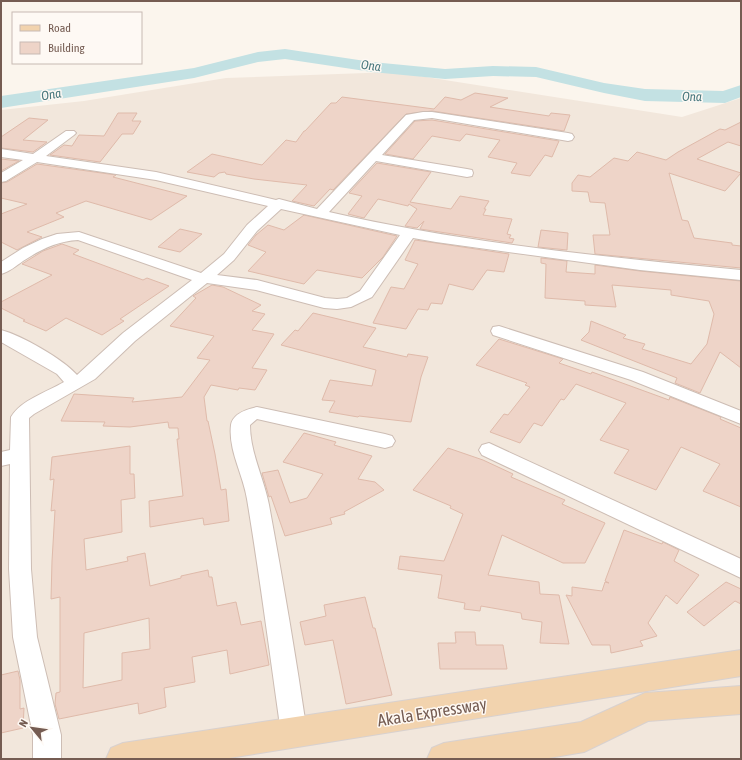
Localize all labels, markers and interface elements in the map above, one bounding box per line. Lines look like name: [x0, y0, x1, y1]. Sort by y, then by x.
legend: [12, 12, 142, 64]
text: Road: [48, 21, 71, 35]
text: Building: [48, 41, 86, 55]
water label: Ona: [360, 57, 382, 74]
water label: Ona: [40, 86, 62, 103]
water label: Ona: [682, 89, 702, 104]
street label: Akala Expressway: [376, 693, 488, 731]
north arrow: [12, 708, 52, 748]
text: N: [16, 717, 30, 729]

